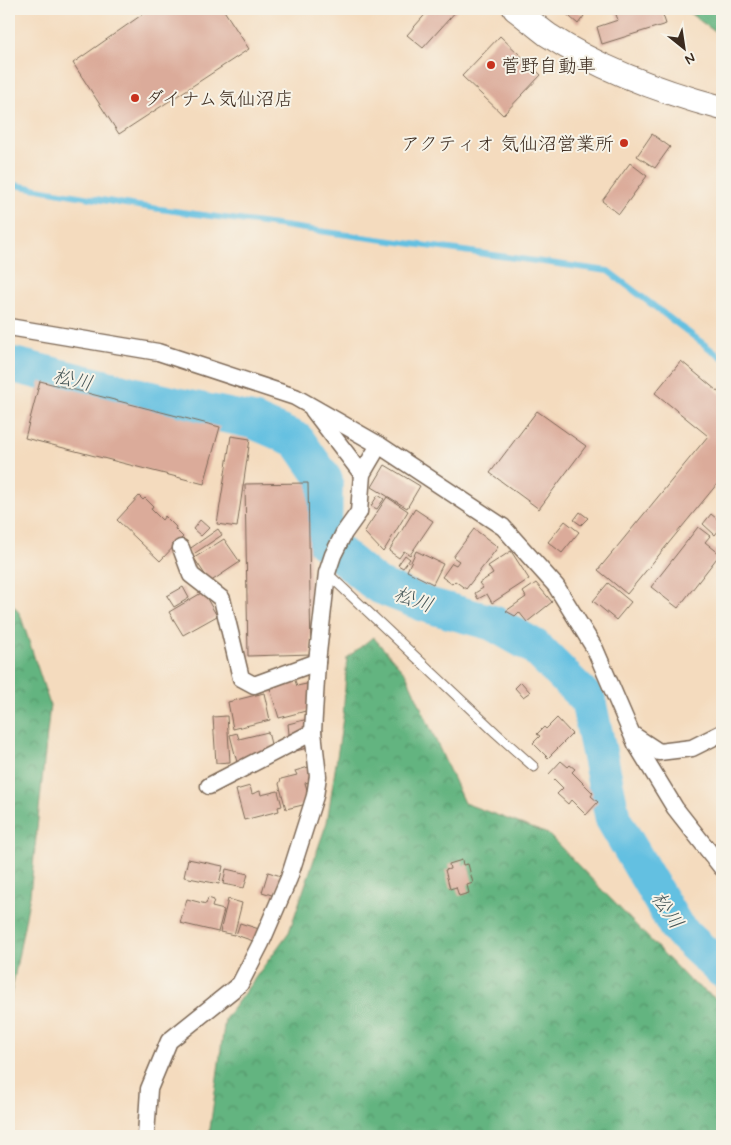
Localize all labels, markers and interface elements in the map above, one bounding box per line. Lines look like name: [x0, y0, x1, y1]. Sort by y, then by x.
north arrow: [658, 22, 708, 72]
text: N: [681, 48, 699, 69]
place label: 菅野自動車: [501, 54, 596, 79]
marker: 菅野自動車: [485, 59, 497, 71]
place label: ダイナム気仙沼店: [145, 87, 294, 112]
marker: ダイナム気仙沼店: [129, 92, 141, 104]
place label: アクティオ 気仙沼営業所: [401, 132, 614, 157]
marker: アクティオ 気仙沼営業所: [618, 137, 630, 149]
water label: 松川: [50, 363, 95, 398]
water label: 松川: [390, 581, 437, 620]
water label: 松川: [644, 887, 689, 935]

